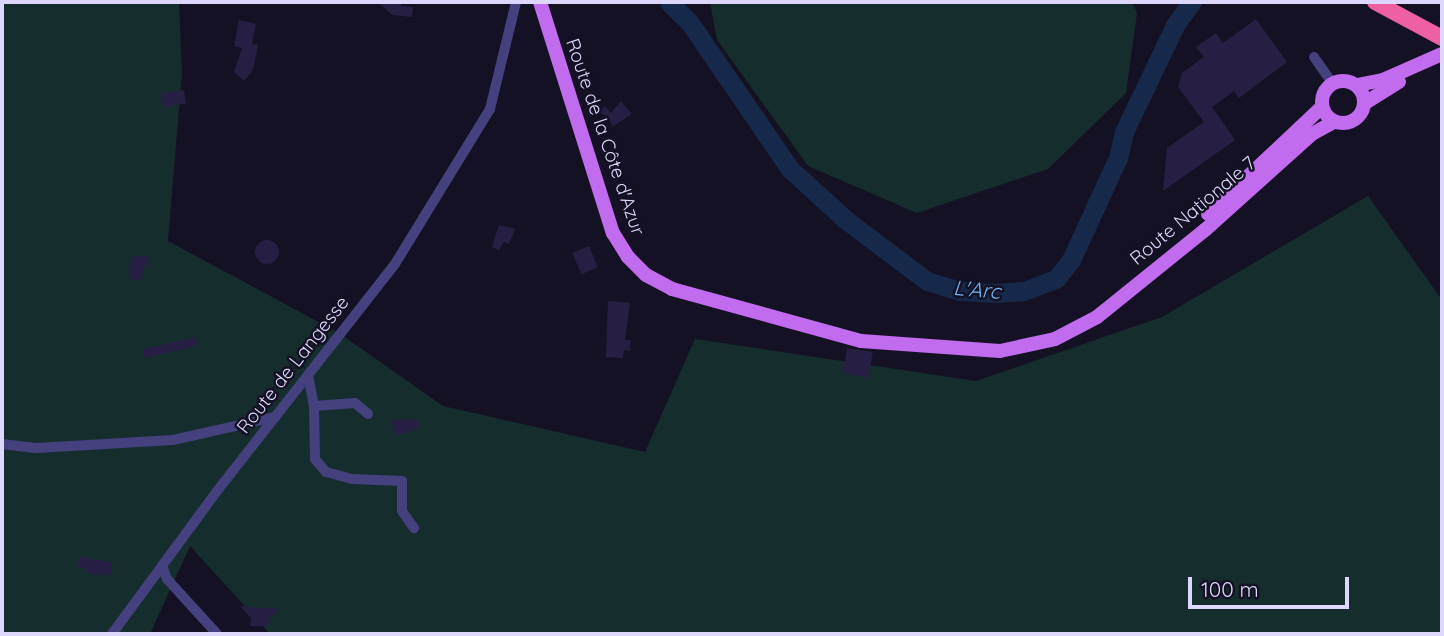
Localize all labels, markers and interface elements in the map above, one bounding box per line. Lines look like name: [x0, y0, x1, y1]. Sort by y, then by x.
street label: Route de la Côte d'Azur: [561, 36, 649, 238]
street label: Route Nationale 7: [1126, 152, 1260, 270]
water label: L'Arc: [952, 274, 1002, 304]
street label: Route de Langesse: [232, 292, 354, 438]
scale bar: [1192, 562, 1353, 606]
text: 100 m: [1201, 576, 1259, 602]

